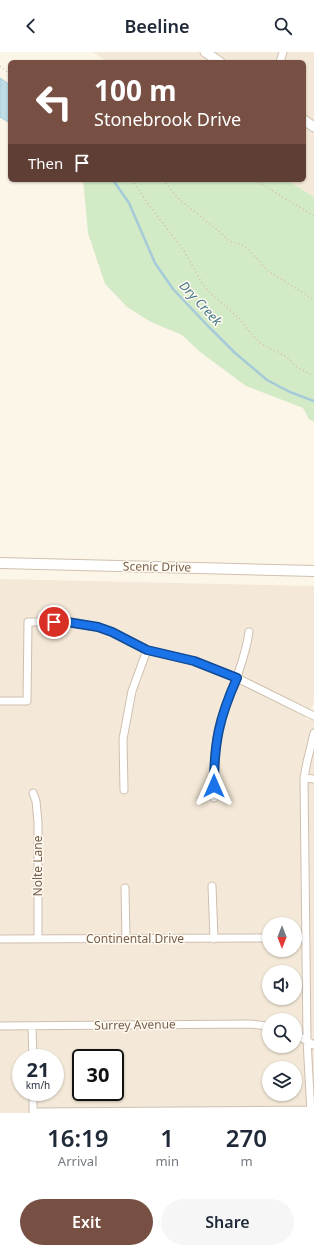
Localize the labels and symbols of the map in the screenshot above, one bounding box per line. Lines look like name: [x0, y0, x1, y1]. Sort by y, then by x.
water label: Dry Creek: [176, 277, 227, 330]
street label: Scenic Drive: [123, 557, 191, 576]
pin: [37, 605, 71, 639]
position arrow: [193, 765, 235, 807]
street label: Nolte Lane: [29, 835, 46, 896]
north arrow: [262, 917, 302, 957]
street label: Continental Drive: [86, 930, 184, 947]
street label: Surrey Avenue: [94, 1015, 176, 1034]
speed limit sign: 30: [72, 1049, 124, 1101]

